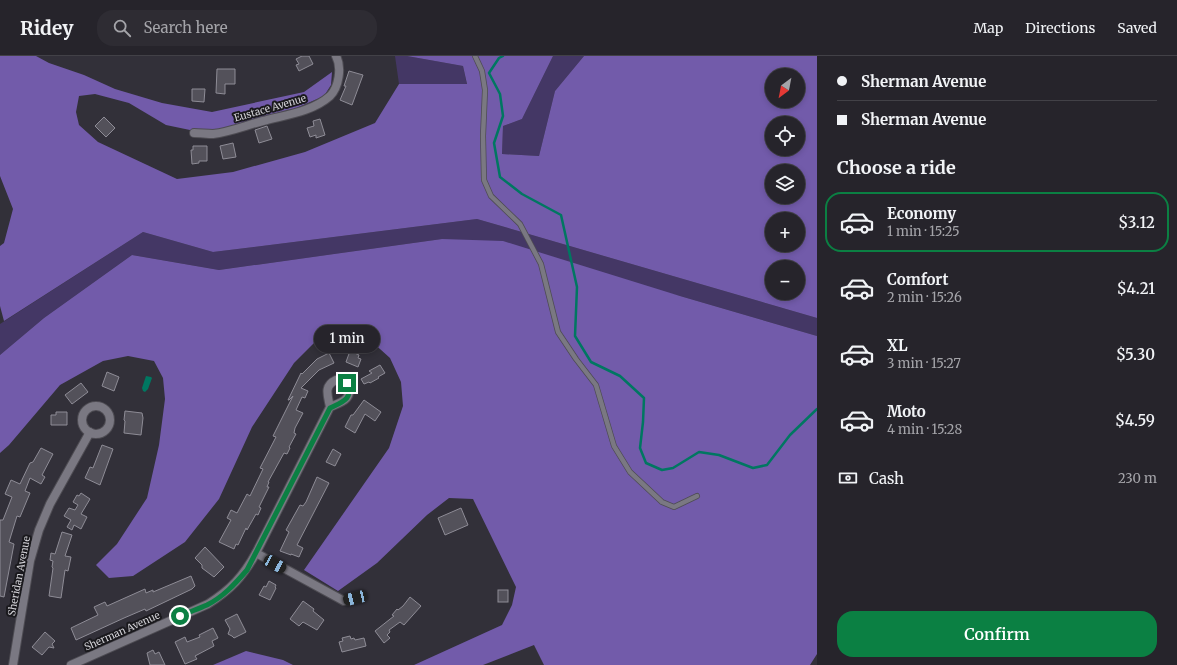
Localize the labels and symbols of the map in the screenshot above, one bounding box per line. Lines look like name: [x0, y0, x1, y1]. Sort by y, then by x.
north arrow: [765, 68, 805, 108]
street label: Eustace Avenue: [232, 91, 308, 125]
callout: 1 min: [314, 325, 380, 353]
route end: [338, 374, 356, 392]
street label: Sheridan Avenue: [5, 535, 33, 617]
car: [262, 553, 288, 575]
car: [342, 589, 368, 607]
route start: [171, 607, 189, 625]
street label: Sherman Avenue: [82, 608, 162, 654]

